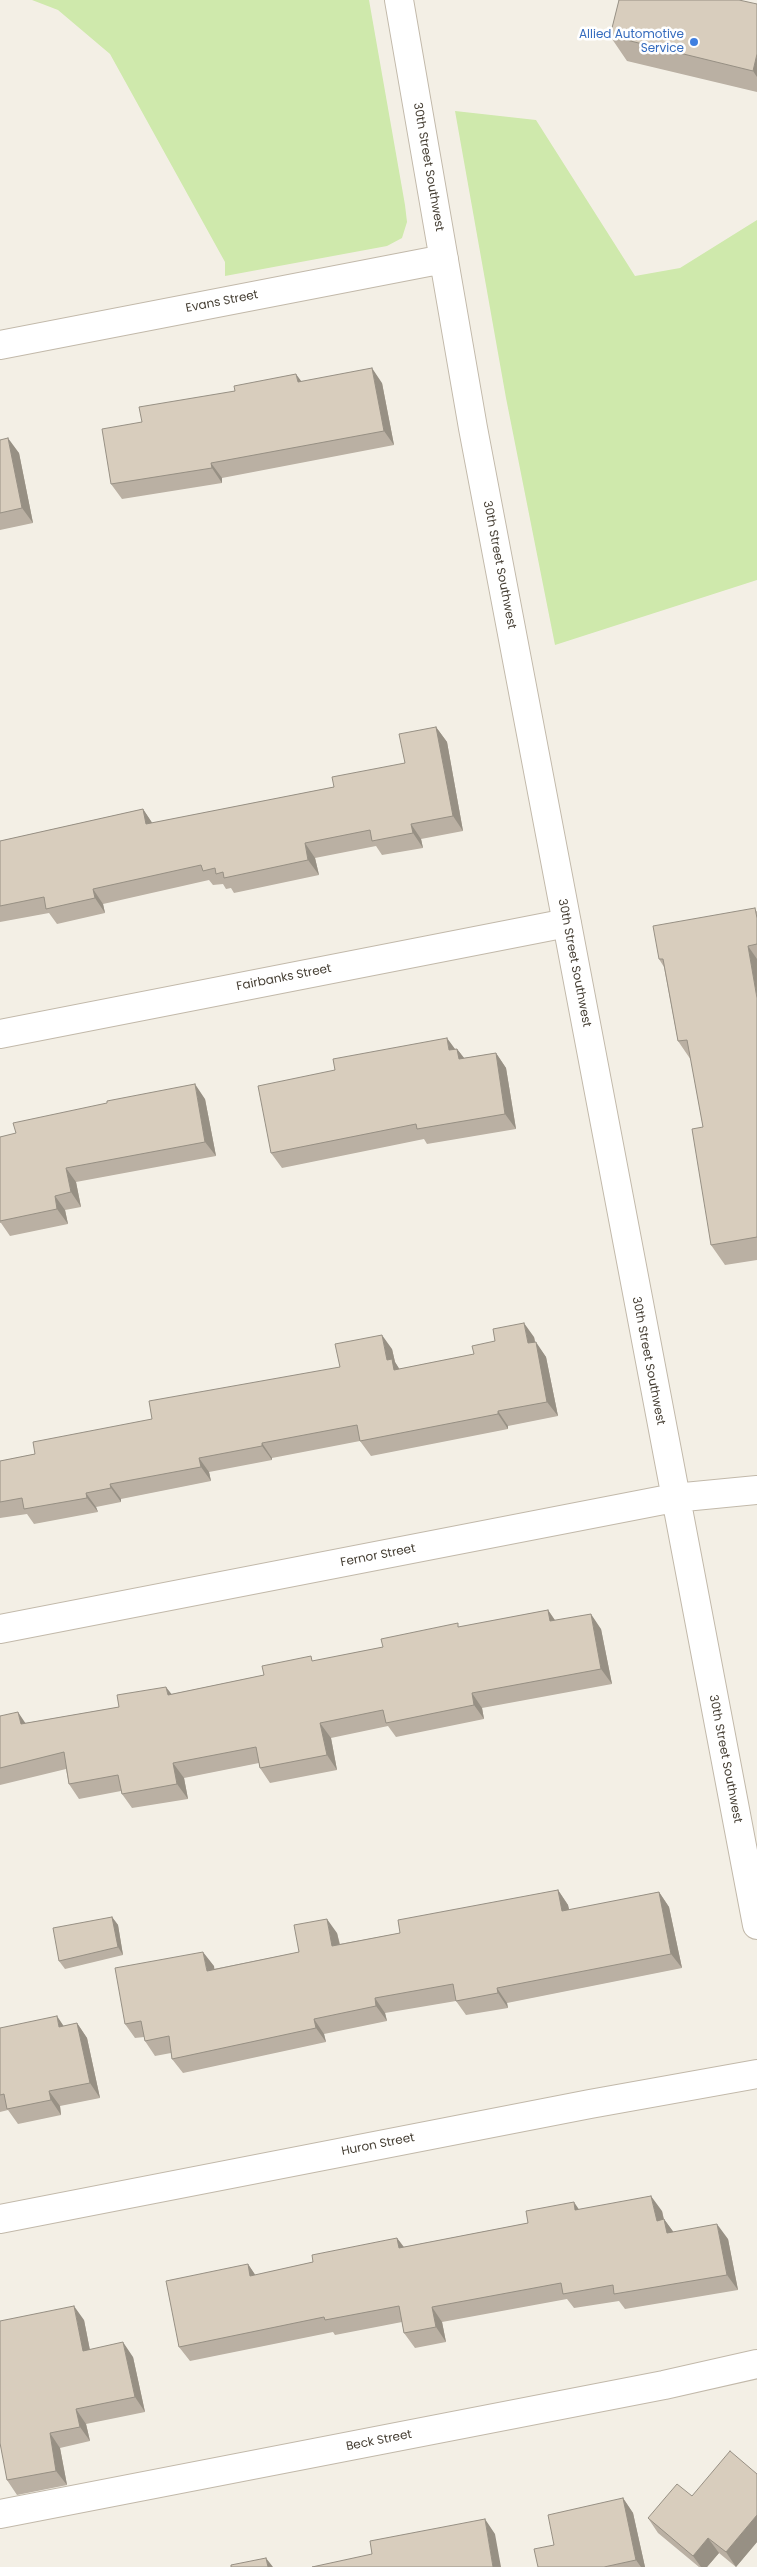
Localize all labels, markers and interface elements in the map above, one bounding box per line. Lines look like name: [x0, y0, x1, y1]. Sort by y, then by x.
place label: Allied Automotive Service: [579, 28, 684, 56]
marker: Allied Automotive Service: [688, 36, 700, 48]
street label: 30th Street Southwest: [410, 101, 446, 233]
street label: Evans Street: [185, 288, 259, 316]
street label: 30th Street Southwest: [479, 500, 519, 630]
street label: 30th Street Southwest: [554, 898, 594, 1028]
street label: Fairbanks Street: [235, 962, 333, 994]
street label: 30th Street Southwest: [628, 1296, 668, 1426]
street label: Fernor Street: [339, 1542, 417, 1570]
street label: 30th Street Southwest: [705, 1694, 745, 1824]
street label: Huron Street: [340, 2131, 416, 2159]
street label: Beck Street: [345, 2428, 413, 2454]

